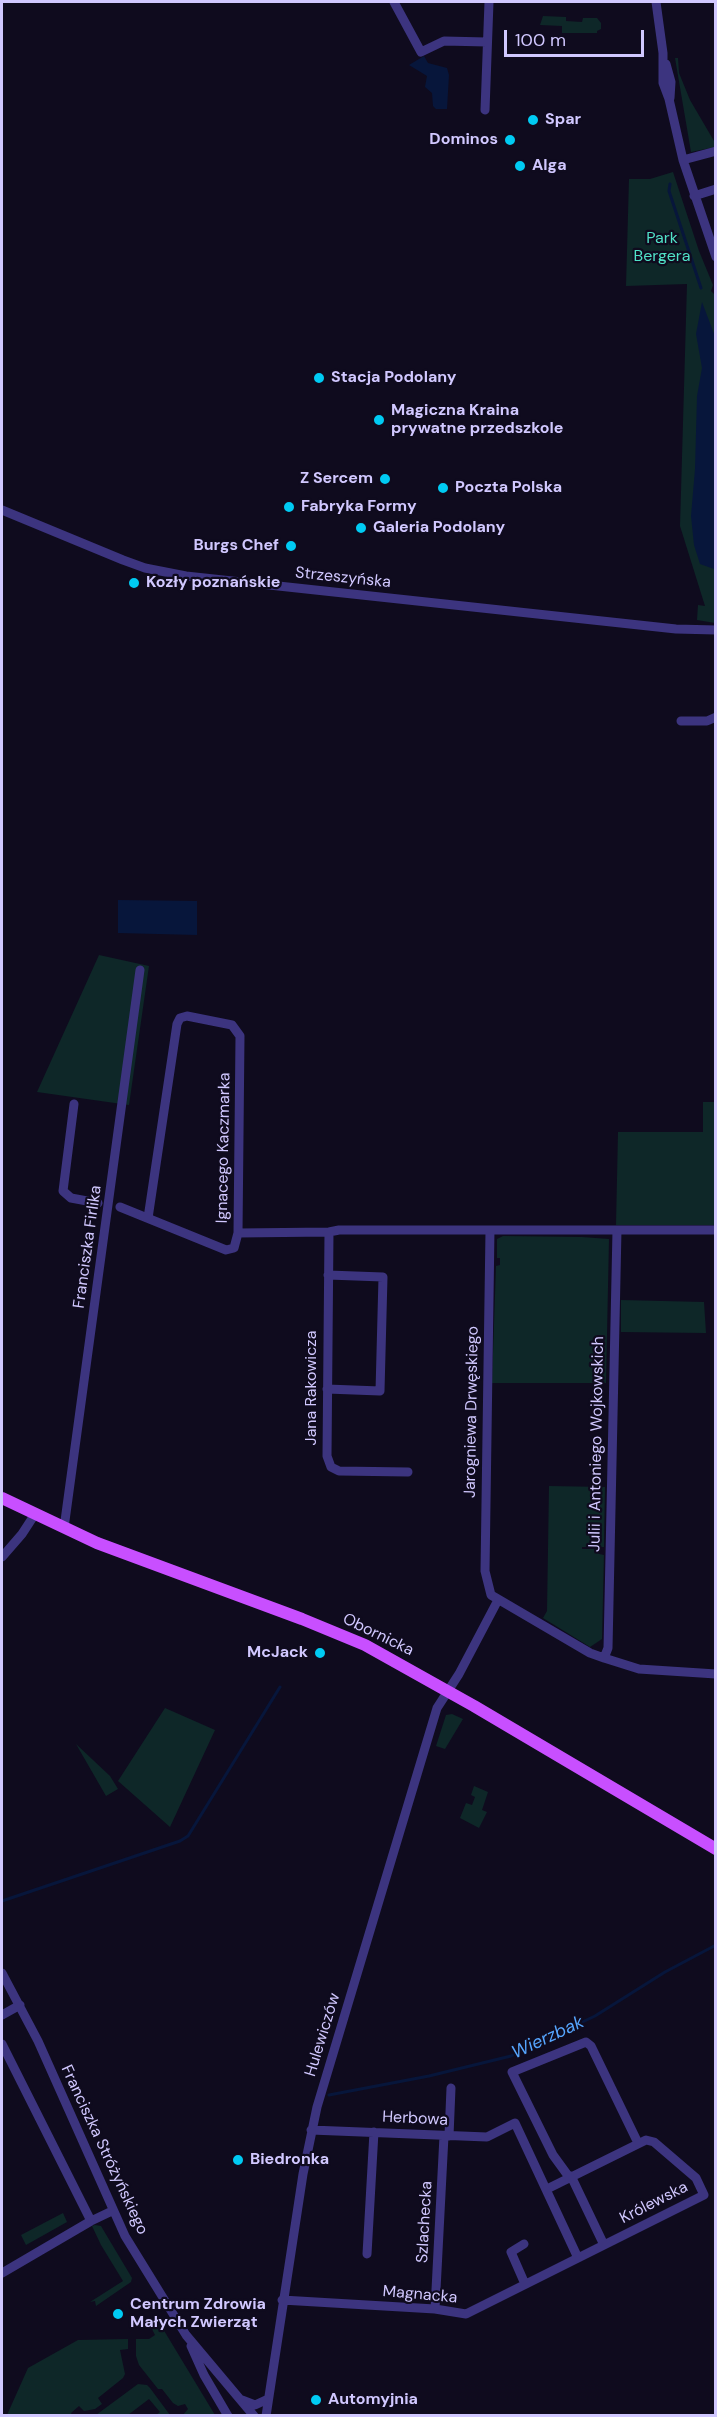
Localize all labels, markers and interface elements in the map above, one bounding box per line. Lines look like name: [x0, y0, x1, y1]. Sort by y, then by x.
scale bar: [507, 18, 646, 56]
text: 100 m: [515, 28, 566, 52]
place label: Spar: [545, 110, 581, 130]
marker: Spar: [526, 113, 540, 127]
place label: Dominos: [429, 130, 498, 150]
marker: Dominos: [503, 133, 517, 147]
place label: Alga: [532, 156, 567, 176]
marker: Alga: [513, 159, 527, 173]
park label: Park Bergera: [634, 229, 690, 267]
place label: Stacja Podolany: [331, 368, 457, 388]
marker: Stacja Podolany: [312, 371, 326, 385]
place label: Magiczna Kraina prywatne przedszkole: [391, 401, 563, 439]
marker: Magiczna Kraina prywatne przedszkole: [372, 413, 386, 427]
place label: Z Sercem: [300, 469, 373, 489]
marker: Z Sercem: [378, 472, 392, 486]
place label: Poczta Polska: [455, 478, 562, 498]
marker: Poczta Polska: [436, 481, 450, 495]
place label: Fabryka Formy: [301, 497, 417, 517]
marker: Fabryka Formy: [282, 500, 296, 514]
place label: Galeria Podolany: [373, 518, 505, 538]
marker: Galeria Podolany: [354, 521, 368, 535]
place label: Burgs Chef: [194, 536, 279, 556]
marker: Burgs Chef: [284, 539, 298, 553]
street label: Strzeszyńska: [294, 563, 392, 593]
place label: Kozły poznańskie: [146, 573, 280, 593]
marker: Kozły poznańskie: [127, 576, 141, 590]
street label: Ignacego Kaczmarka: [213, 1072, 235, 1224]
street label: Franciszka Firlika: [70, 1184, 106, 1310]
street label: Jarogniewa Drwęskiego: [461, 1326, 483, 1498]
street label: Jana Rakowicza: [302, 1331, 322, 1445]
street label: Julii i Antoniego Wojkowskich: [586, 1336, 608, 1552]
street label: Obornicka: [339, 1610, 417, 1660]
place label: McJack: [247, 1643, 308, 1663]
marker: McJack: [313, 1646, 327, 1660]
street label: Hulewiczów: [301, 1991, 345, 2079]
water label: Wierzbak: [508, 2012, 588, 2064]
street label: Franciszka Stróżyńskiego: [56, 2062, 152, 2238]
street label: Herbowa: [382, 2108, 448, 2130]
place label: Biedronka: [250, 2150, 329, 2170]
marker: Biedronka: [231, 2153, 245, 2167]
street label: Królewska: [617, 2178, 691, 2228]
street label: Szlachecka: [413, 2180, 437, 2264]
street label: Magnacka: [382, 2282, 458, 2308]
place label: Centrum Zdrowia Małych Zwierząt: [130, 2295, 266, 2333]
marker: Centrum Zdrowia Małych Zwierząt: [111, 2307, 125, 2321]
place label: Automyjnia: [328, 2390, 418, 2410]
marker: Automyjnia: [309, 2393, 323, 2407]

